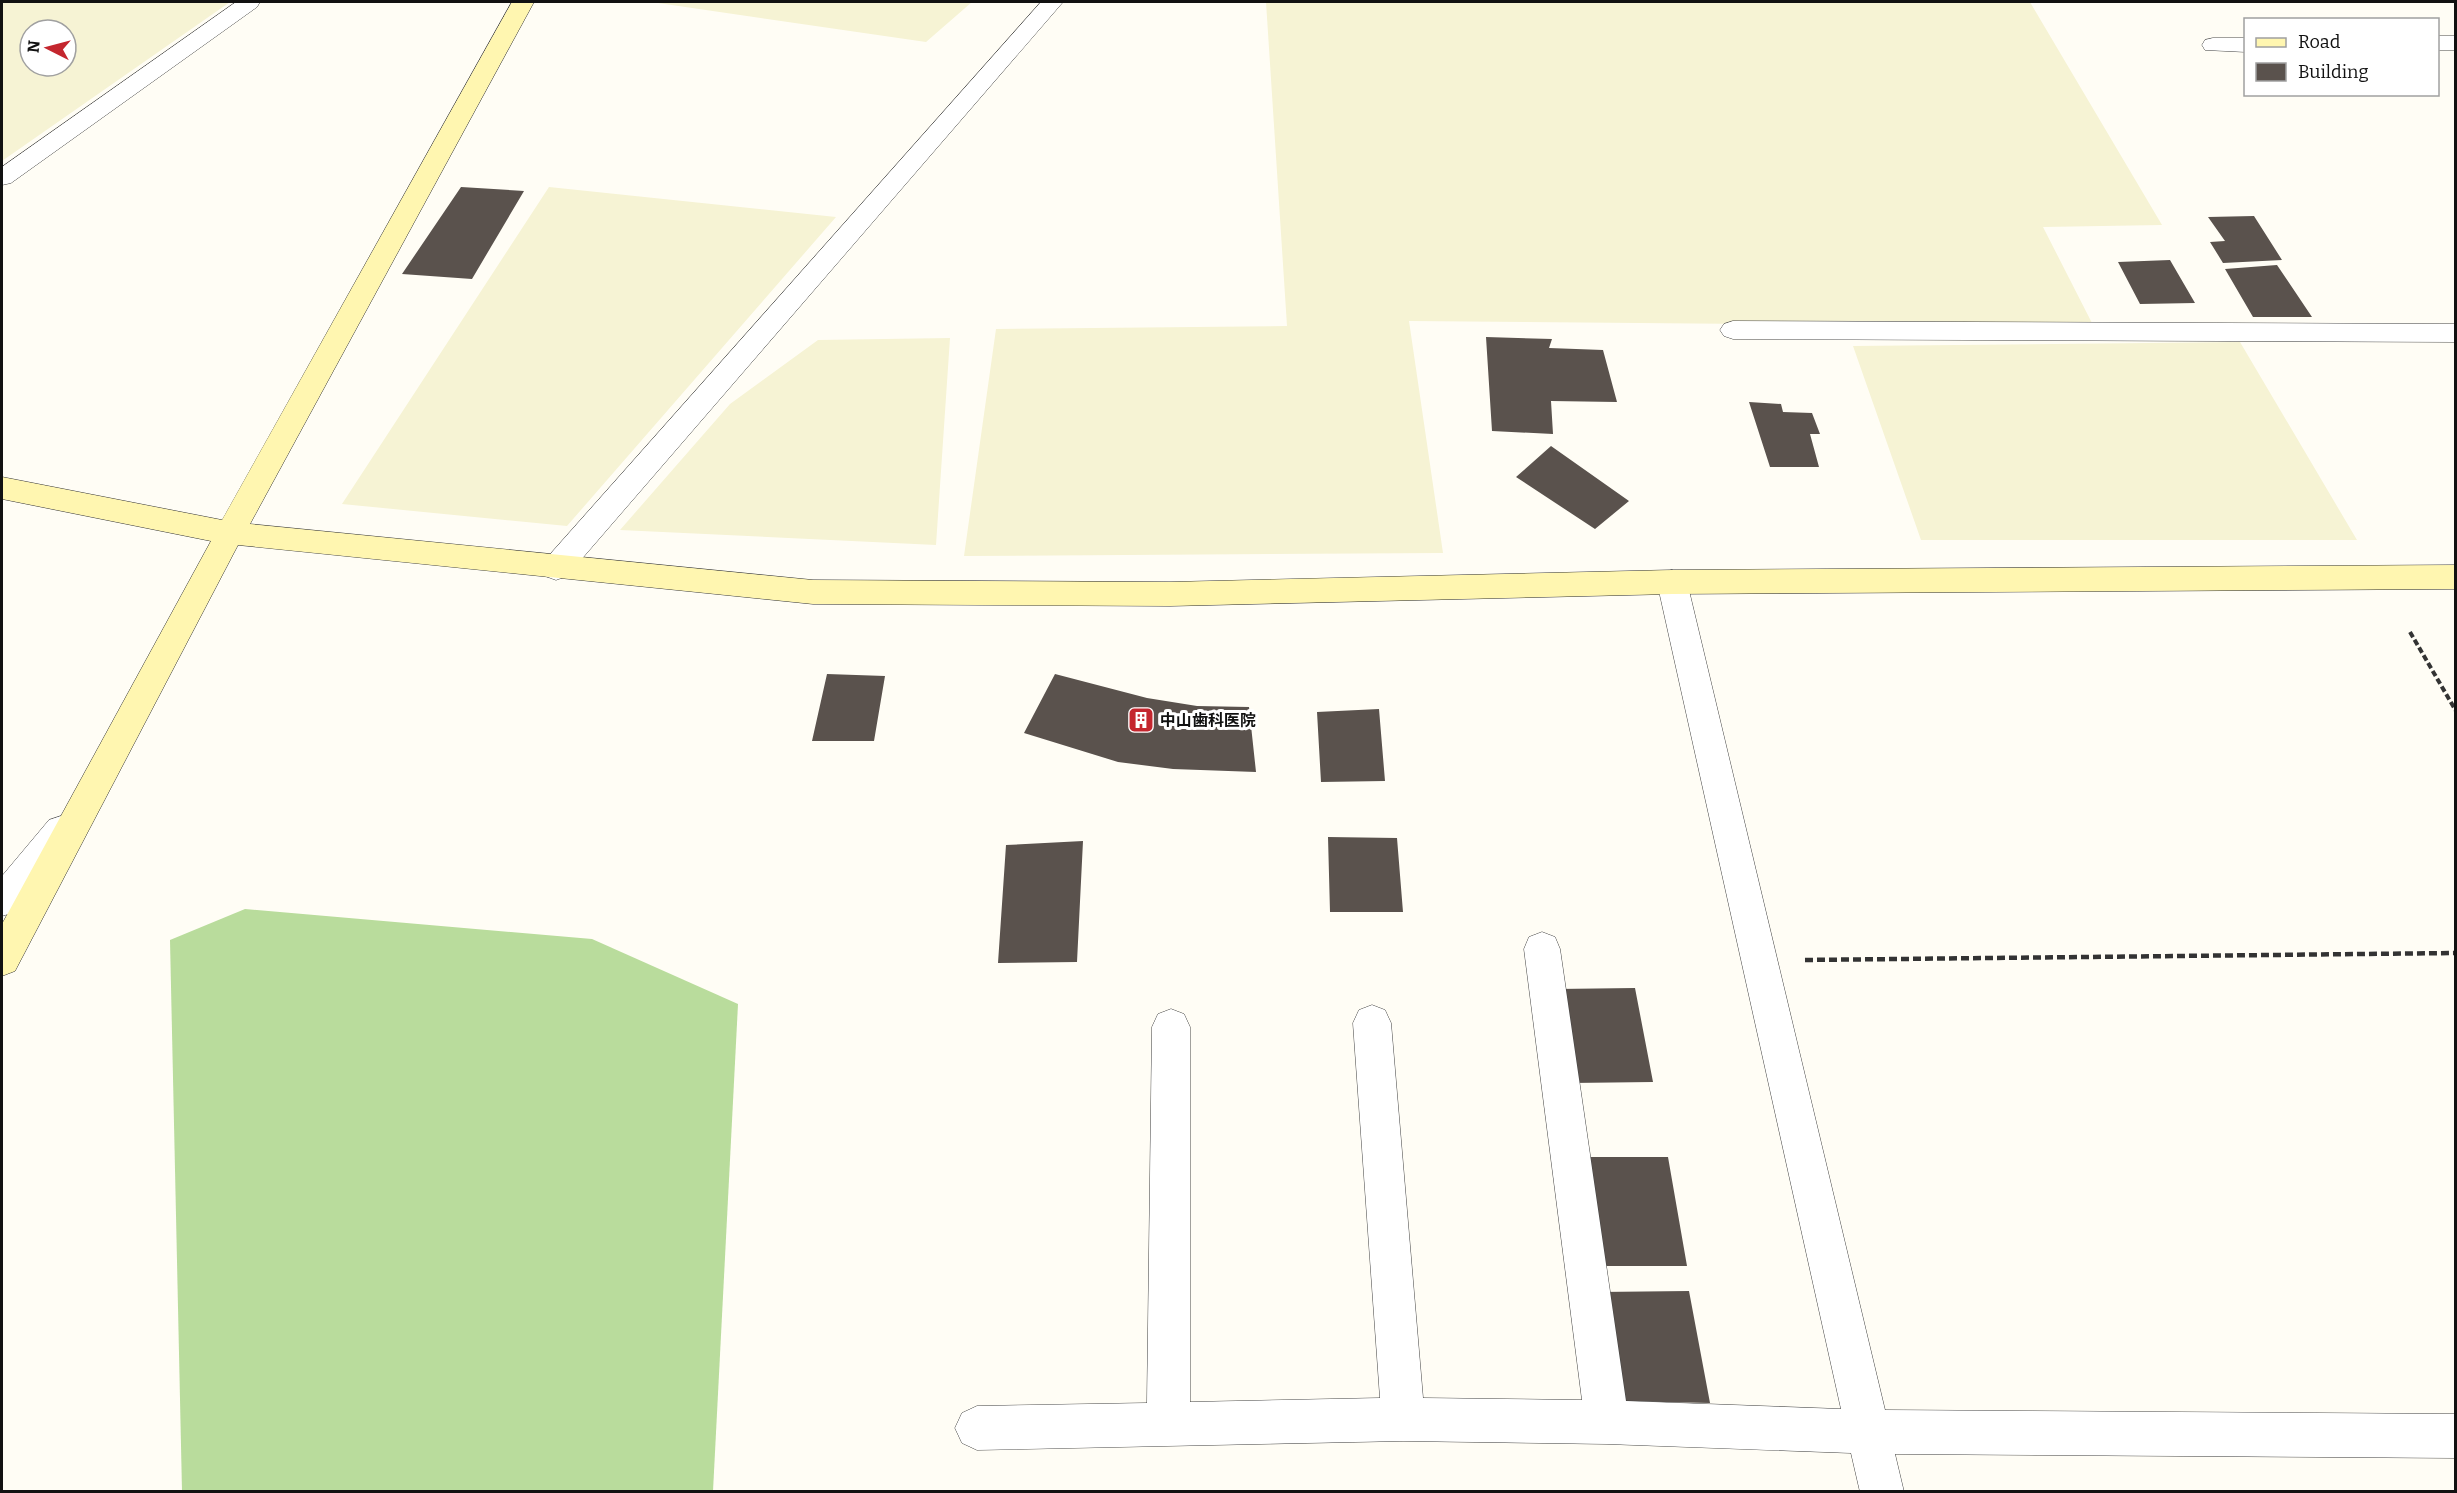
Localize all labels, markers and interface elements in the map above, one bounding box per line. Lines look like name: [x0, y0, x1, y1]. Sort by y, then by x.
north arrow: [18, 18, 78, 78]
legend: [2244, 18, 2439, 96]
text: Road: [2298, 31, 2341, 53]
text: N: [23, 39, 44, 54]
text: Building: [2298, 61, 2369, 83]
building icon: 中山歯科医院: [1126, 705, 1156, 735]
place label: 中山歯科医院: [1160, 711, 1256, 730]

